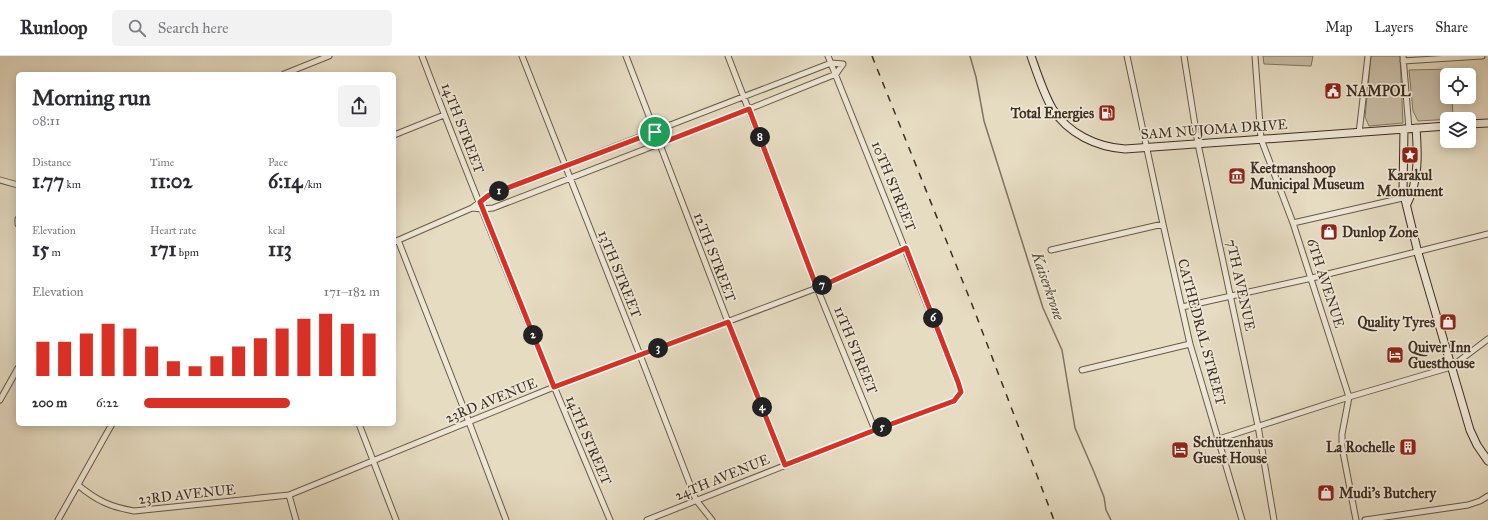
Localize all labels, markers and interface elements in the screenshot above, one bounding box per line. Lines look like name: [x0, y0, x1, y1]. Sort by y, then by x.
search box: [112, 10, 392, 46]
text: Runloop: [20, 16, 88, 39]
icon: search: [126, 17, 148, 39]
text: Search here: [158, 19, 229, 37]
text: Map: [1325, 19, 1353, 36]
text: Layers: [1375, 19, 1413, 36]
text: Share: [1435, 19, 1468, 36]
map controls: [1440, 68, 1476, 148]
button: locate: [1440, 68, 1476, 104]
street label: 14TH STREET: [438, 81, 488, 176]
public building icon: NAMPOL: [1323, 81, 1343, 101]
place label: NAMPOL: [1346, 83, 1411, 100]
text: Morning run: [32, 84, 151, 111]
button: share: [338, 85, 380, 127]
fuel station icon: Total Energies: [1097, 103, 1117, 123]
place label: Total Energies: [1010, 105, 1094, 123]
button: layers: [1440, 112, 1476, 148]
text: 08:11: [32, 113, 60, 129]
pin: [638, 115, 672, 149]
street label: SAM NUJOMA DRIVE: [1140, 116, 1288, 144]
icon: arrive: [644, 121, 666, 143]
pin: 8: [750, 127, 770, 147]
text: 8: [757, 130, 763, 143]
street label: 10TH STREET: [868, 139, 919, 234]
place icon: Karakul Monument: [1400, 145, 1420, 165]
text: Distance: [32, 156, 71, 169]
text: Time: [150, 156, 174, 169]
text: Pace: [268, 156, 288, 169]
place label: Keetmanshoop Municipal Museum: [1250, 160, 1365, 194]
museum icon: Keetmanshoop Municipal Museum: [1227, 166, 1247, 186]
place label: Karakul Monument: [1377, 167, 1443, 200]
text: 1.77: [32, 169, 64, 193]
text: 11:02: [150, 169, 192, 193]
text: 6:14: [268, 169, 302, 193]
text: km: [64, 178, 81, 191]
text: /km: [302, 178, 322, 191]
pin: 1: [489, 181, 509, 201]
text: 1: [497, 184, 501, 197]
street label: 12TH STREET: [690, 210, 740, 305]
shop icon: Dunlop Zone: [1319, 222, 1339, 242]
text: Elevation: [32, 224, 76, 237]
text: Heart rate: [150, 224, 196, 237]
text: kcal: [268, 224, 285, 237]
place label: Dunlop Zone: [1342, 224, 1418, 242]
street label: 13TH STREET: [594, 228, 645, 321]
street label: 6TH AVENUE: [1303, 236, 1348, 330]
text: 15: [32, 237, 49, 261]
text: 171: [150, 237, 176, 261]
text: 113: [268, 237, 292, 261]
street label: 7TH AVENUE: [1222, 238, 1259, 333]
text: m: [49, 246, 61, 259]
text: bpm: [176, 246, 199, 259]
water label: Kaiserkrone: [1028, 249, 1068, 323]
street label: CATHEDRAL STREET: [1174, 257, 1229, 408]
pin: 7: [812, 275, 832, 295]
text: 7: [819, 278, 825, 291]
text: Elevation: [32, 284, 84, 300]
text: 171–182 m: [324, 284, 380, 300]
street label: 11TH STREET: [830, 304, 881, 397]
pin: 6: [923, 308, 943, 328]
text: 6: [930, 311, 936, 324]
shop icon: Quality Tyres: [1438, 312, 1458, 332]
place label: Quality Tyres: [1357, 314, 1435, 332]
pin: 2: [523, 325, 543, 345]
text: 2: [530, 328, 536, 341]
pin: 3: [648, 338, 668, 358]
place label: Quiver Inn Guesthouse: [1408, 339, 1475, 372]
text: 3: [656, 341, 660, 354]
hotel icon: Quiver Inn Guesthouse: [1385, 345, 1405, 365]
street label: 23RD AVENUE: [443, 374, 540, 427]
street label: 14TH STREET: [562, 393, 615, 488]
text: 200 m: [32, 395, 67, 411]
text: 6:22: [96, 395, 119, 411]
pin: 4: [752, 397, 772, 417]
text: 4: [759, 400, 765, 413]
pin: 5: [872, 417, 892, 437]
text: 5: [879, 420, 885, 433]
place label: Schützenhaus Guest House: [1193, 434, 1273, 467]
building icon: La Rochelle: [1398, 437, 1418, 457]
place label: La Rochelle: [1326, 439, 1395, 456]
hotel icon: Schützenhaus Guest House: [1170, 440, 1190, 460]
street label: 24TH AVENUE: [672, 451, 772, 504]
street label: 23RD AVENUE: [138, 481, 236, 508]
shop icon: Mudi's Butchery: [1316, 483, 1336, 503]
place label: Mudi's Butchery: [1339, 485, 1438, 503]

